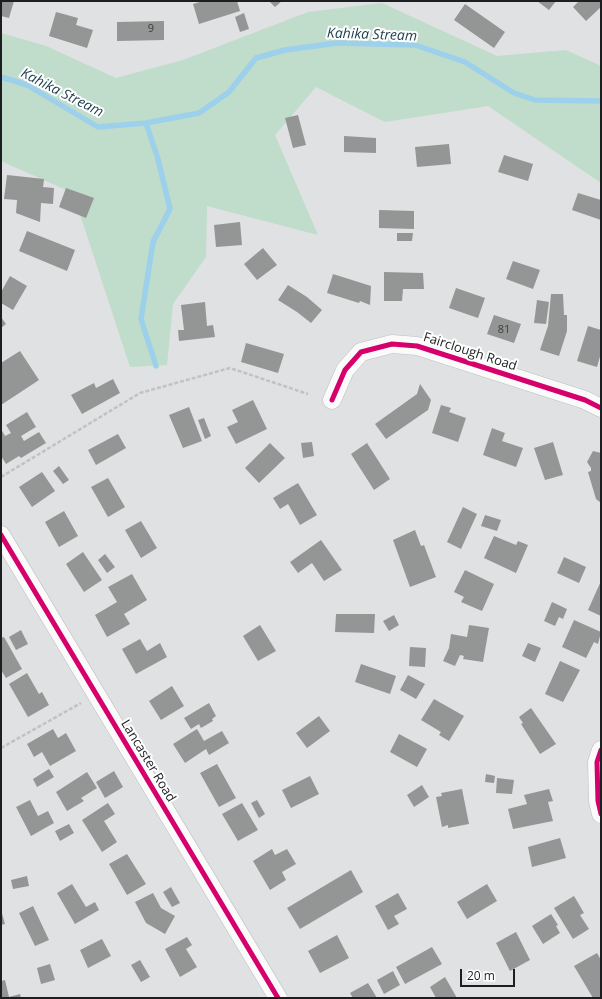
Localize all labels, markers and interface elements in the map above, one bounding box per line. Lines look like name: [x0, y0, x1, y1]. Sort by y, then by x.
house number: 9: [148, 22, 154, 36]
water label: Kahika Stream: [327, 25, 417, 45]
water label: Kahika Stream: [18, 65, 106, 121]
house number: 81: [498, 323, 510, 337]
street label: Fairclough Road: [421, 330, 519, 374]
street label: Lancaster Road: [117, 717, 179, 805]
scale bar: [462, 961, 517, 987]
text: 20 m: [467, 967, 495, 984]

